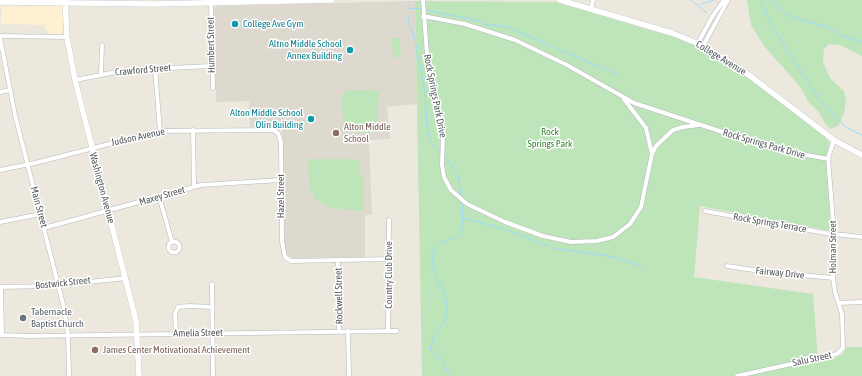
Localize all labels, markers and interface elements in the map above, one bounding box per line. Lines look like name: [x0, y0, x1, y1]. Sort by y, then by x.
street label: Humbert Street: [205, 17, 217, 73]
place label: College Ave Gym: [243, 18, 303, 30]
marker: College Ave Gym: [230, 19, 240, 29]
place label: Altno Middle School Annex Building: [269, 38, 342, 62]
street label: College Avenue: [694, 38, 748, 78]
marker: Altno Middle School Annex Building: [345, 45, 355, 55]
street label: Rock Springs Park Drive: [421, 53, 449, 139]
street label: Crawford Street: [114, 62, 172, 78]
place label: Alton Middle School Olin Building: [230, 107, 303, 130]
marker: Alton Middle School Olin Building: [306, 114, 316, 124]
place label: Alton Middle School: [344, 121, 391, 144]
street label: Judson Avenue: [110, 125, 166, 149]
park label: Rock Springs Park: [528, 126, 572, 150]
street label: Rock Springs Park Drive: [722, 127, 806, 161]
marker: Alton Middle School: [331, 128, 341, 138]
street label: Washington Avenue: [87, 151, 117, 225]
street label: Hazel Street: [275, 174, 287, 218]
street label: Maxey Street: [138, 184, 186, 208]
street label: Main Street: [28, 185, 50, 229]
street label: Rock Springs Terrace: [732, 211, 808, 235]
street label: Holman Street: [827, 220, 839, 274]
street label: Country Club Drive: [383, 241, 395, 309]
street label: Fairway Drive: [755, 264, 805, 282]
street label: Rockwell Street: [333, 267, 345, 325]
street label: Bostwick Street: [35, 274, 91, 292]
place label: Tabernacle Baptist Church: [31, 306, 84, 330]
marker: Tabernacle Baptist Church: [18, 313, 28, 323]
street label: Amelia Street: [173, 327, 223, 339]
place label: James Center Motivational Achievement: [103, 344, 250, 356]
marker: James Center Motivational Achievement: [90, 345, 100, 355]
street label: Salu Street: [791, 349, 833, 369]

